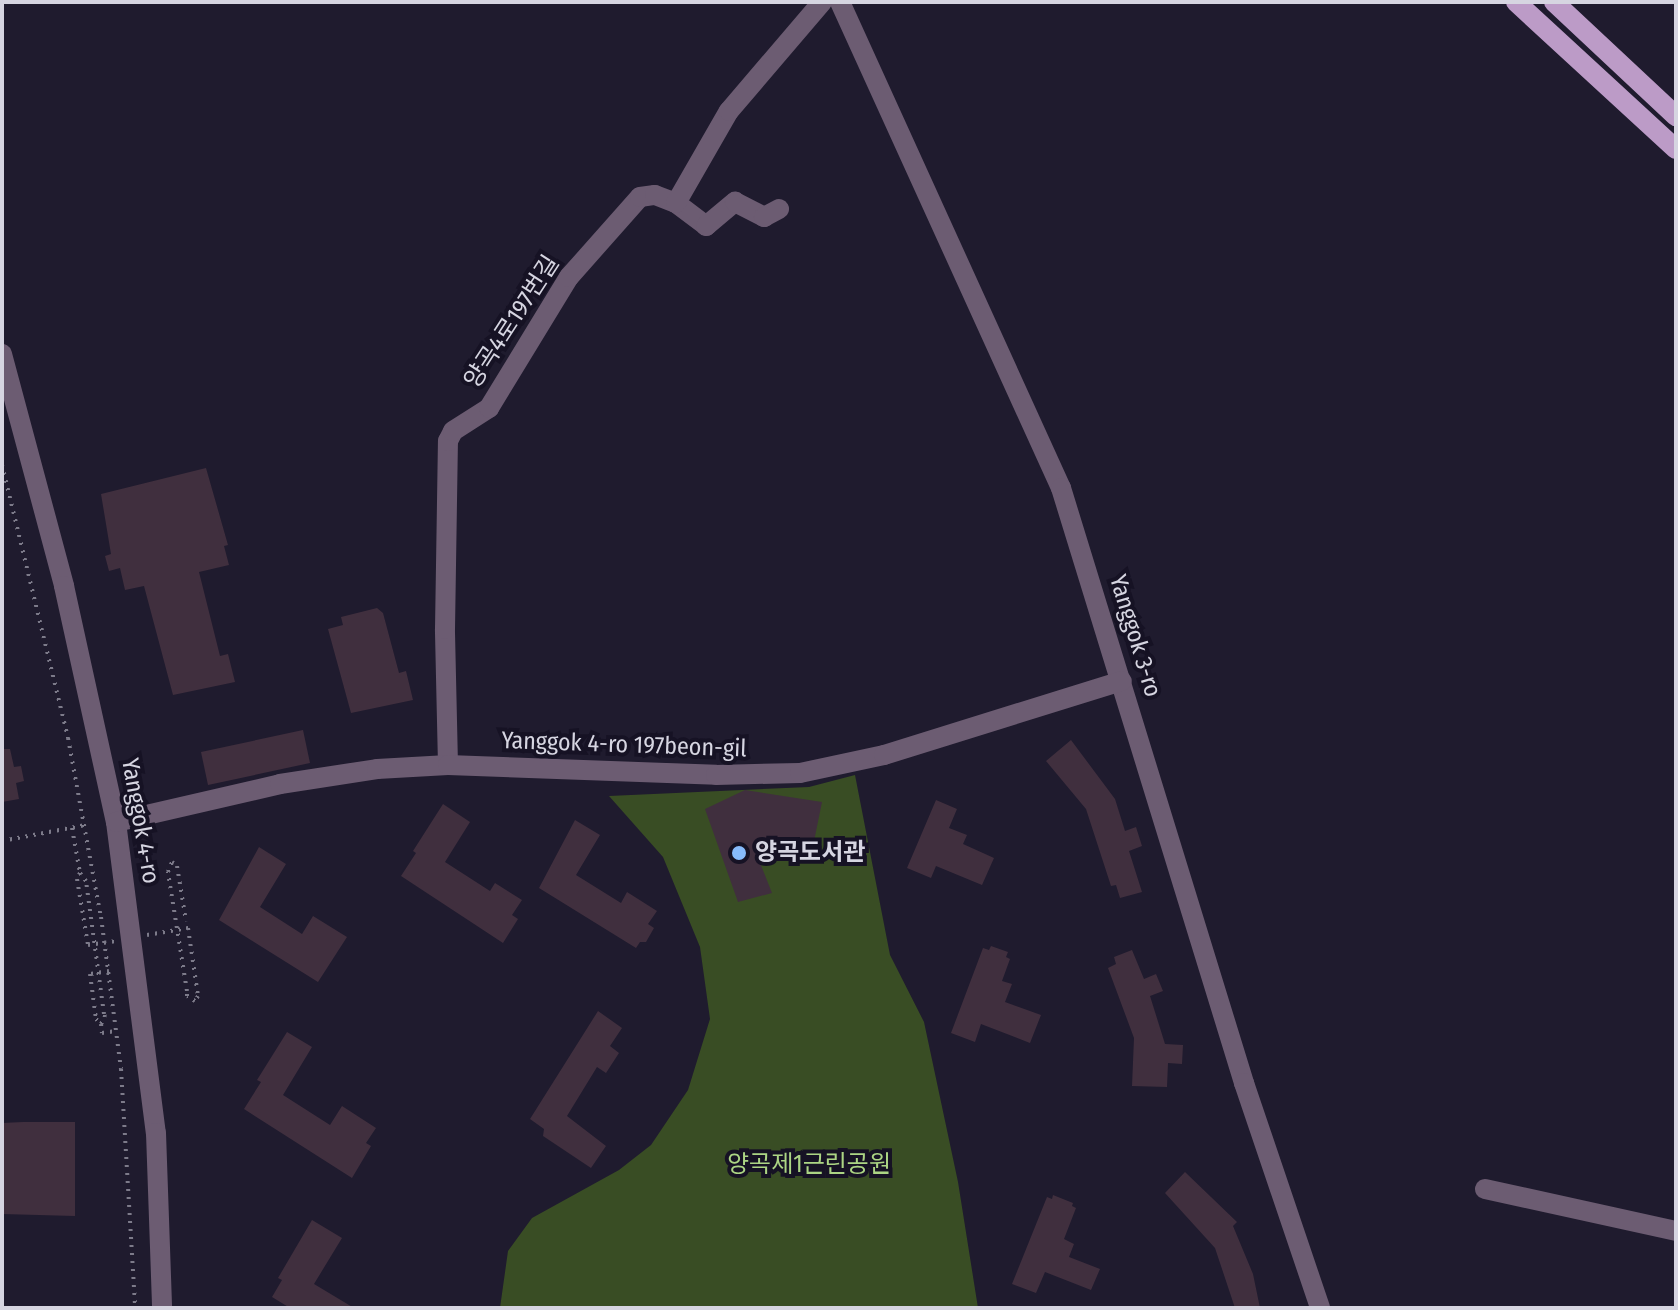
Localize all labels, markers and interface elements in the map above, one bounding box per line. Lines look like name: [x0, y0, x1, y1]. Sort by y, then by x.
street label: 양곡4로197번길: [458, 250, 566, 394]
street label: Yanggok 3-ro: [1103, 571, 1167, 701]
street label: Yanggok 4-ro 197beon-gil: [501, 726, 747, 764]
street label: Yanggok 4-ro: [115, 756, 165, 886]
place label: 양곡도서관: [755, 839, 865, 867]
marker: 양곡도서관: [730, 844, 748, 862]
park label: 양곡제1근린공원: [727, 1151, 891, 1179]

